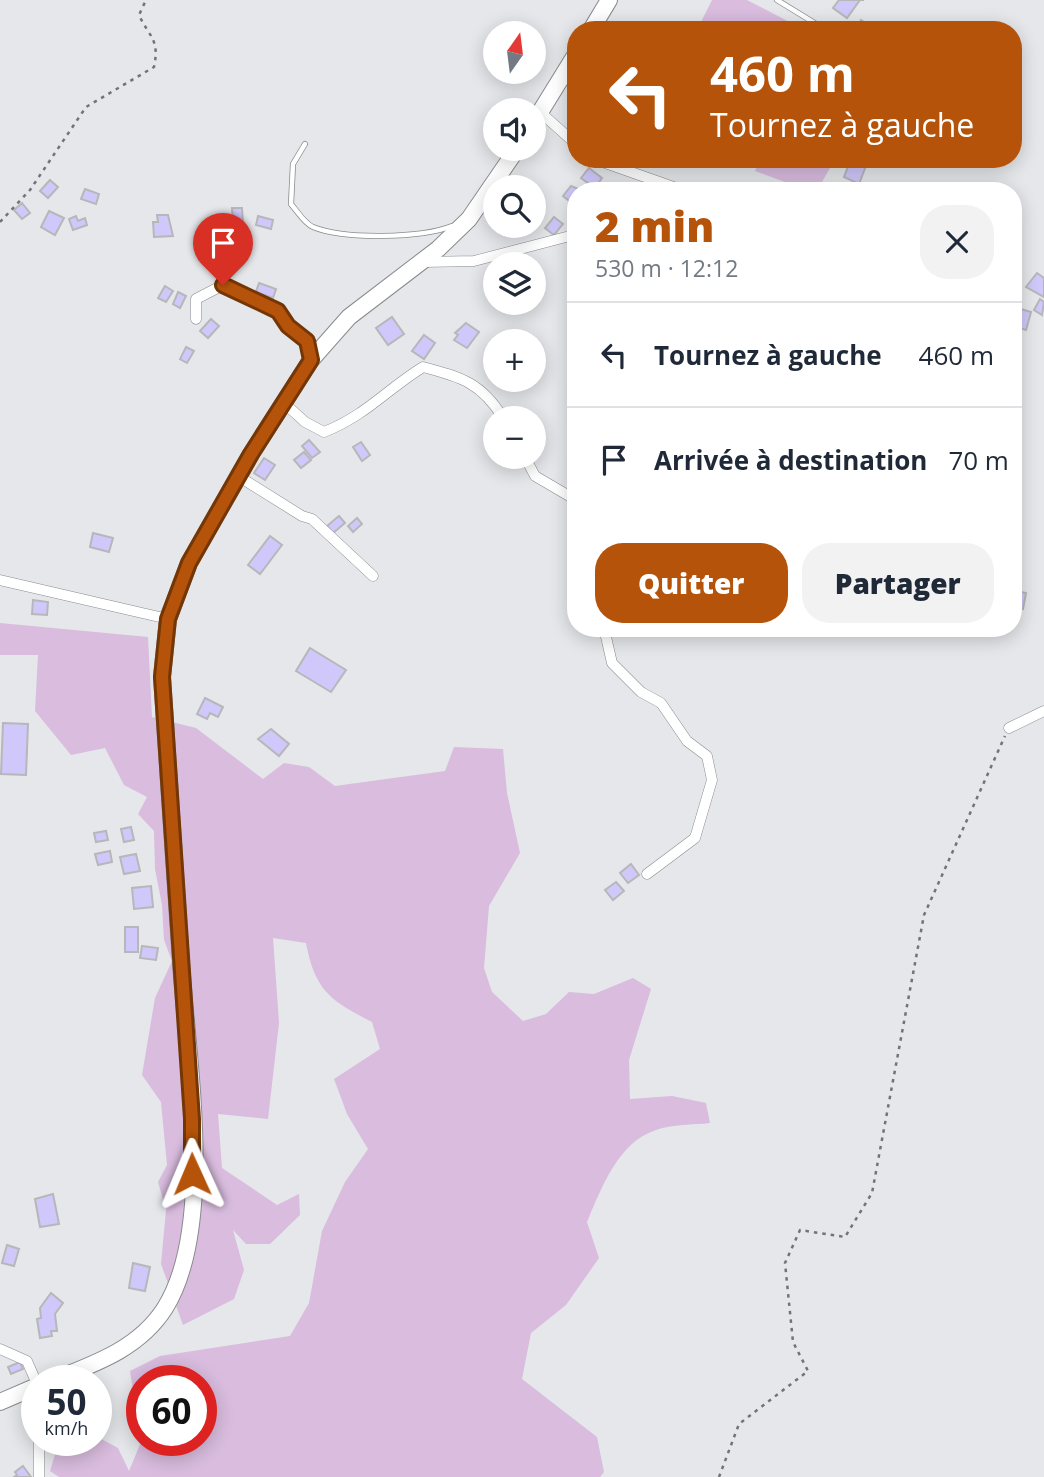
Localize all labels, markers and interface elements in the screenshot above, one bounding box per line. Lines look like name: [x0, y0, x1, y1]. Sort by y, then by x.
north arrow: [483, 21, 546, 84]
map controls: [483, 21, 546, 469]
text: 460 m: [710, 40, 855, 106]
icon: left: [595, 49, 686, 140]
button: sound: [483, 98, 546, 161]
text: Tournez à gauche: [710, 103, 974, 146]
button: search: [483, 175, 546, 238]
text: 2 min: [595, 197, 714, 254]
button: close: [920, 205, 994, 279]
pin: [193, 213, 253, 285]
icon: arrive: [204, 224, 242, 262]
button: layers: [483, 252, 546, 315]
text: 530 m · 12:12: [595, 252, 738, 284]
button: +: [483, 329, 546, 392]
icon: left: [595, 336, 633, 374]
text: Tournez à gauche: [654, 337, 882, 373]
text: 460 m: [919, 337, 994, 373]
button: −: [483, 406, 546, 469]
icon: arrive: [595, 441, 633, 479]
text: Arrivée à destination: [654, 442, 927, 478]
text: 70 m: [948, 442, 1009, 478]
button: Quitter: [595, 543, 788, 623]
button: Partager: [802, 543, 994, 623]
position arrow: [155, 1137, 229, 1211]
speed limit sign: 60: [126, 1365, 217, 1456]
text: 50: [46, 1378, 87, 1425]
text: km/h: [45, 1416, 88, 1440]

